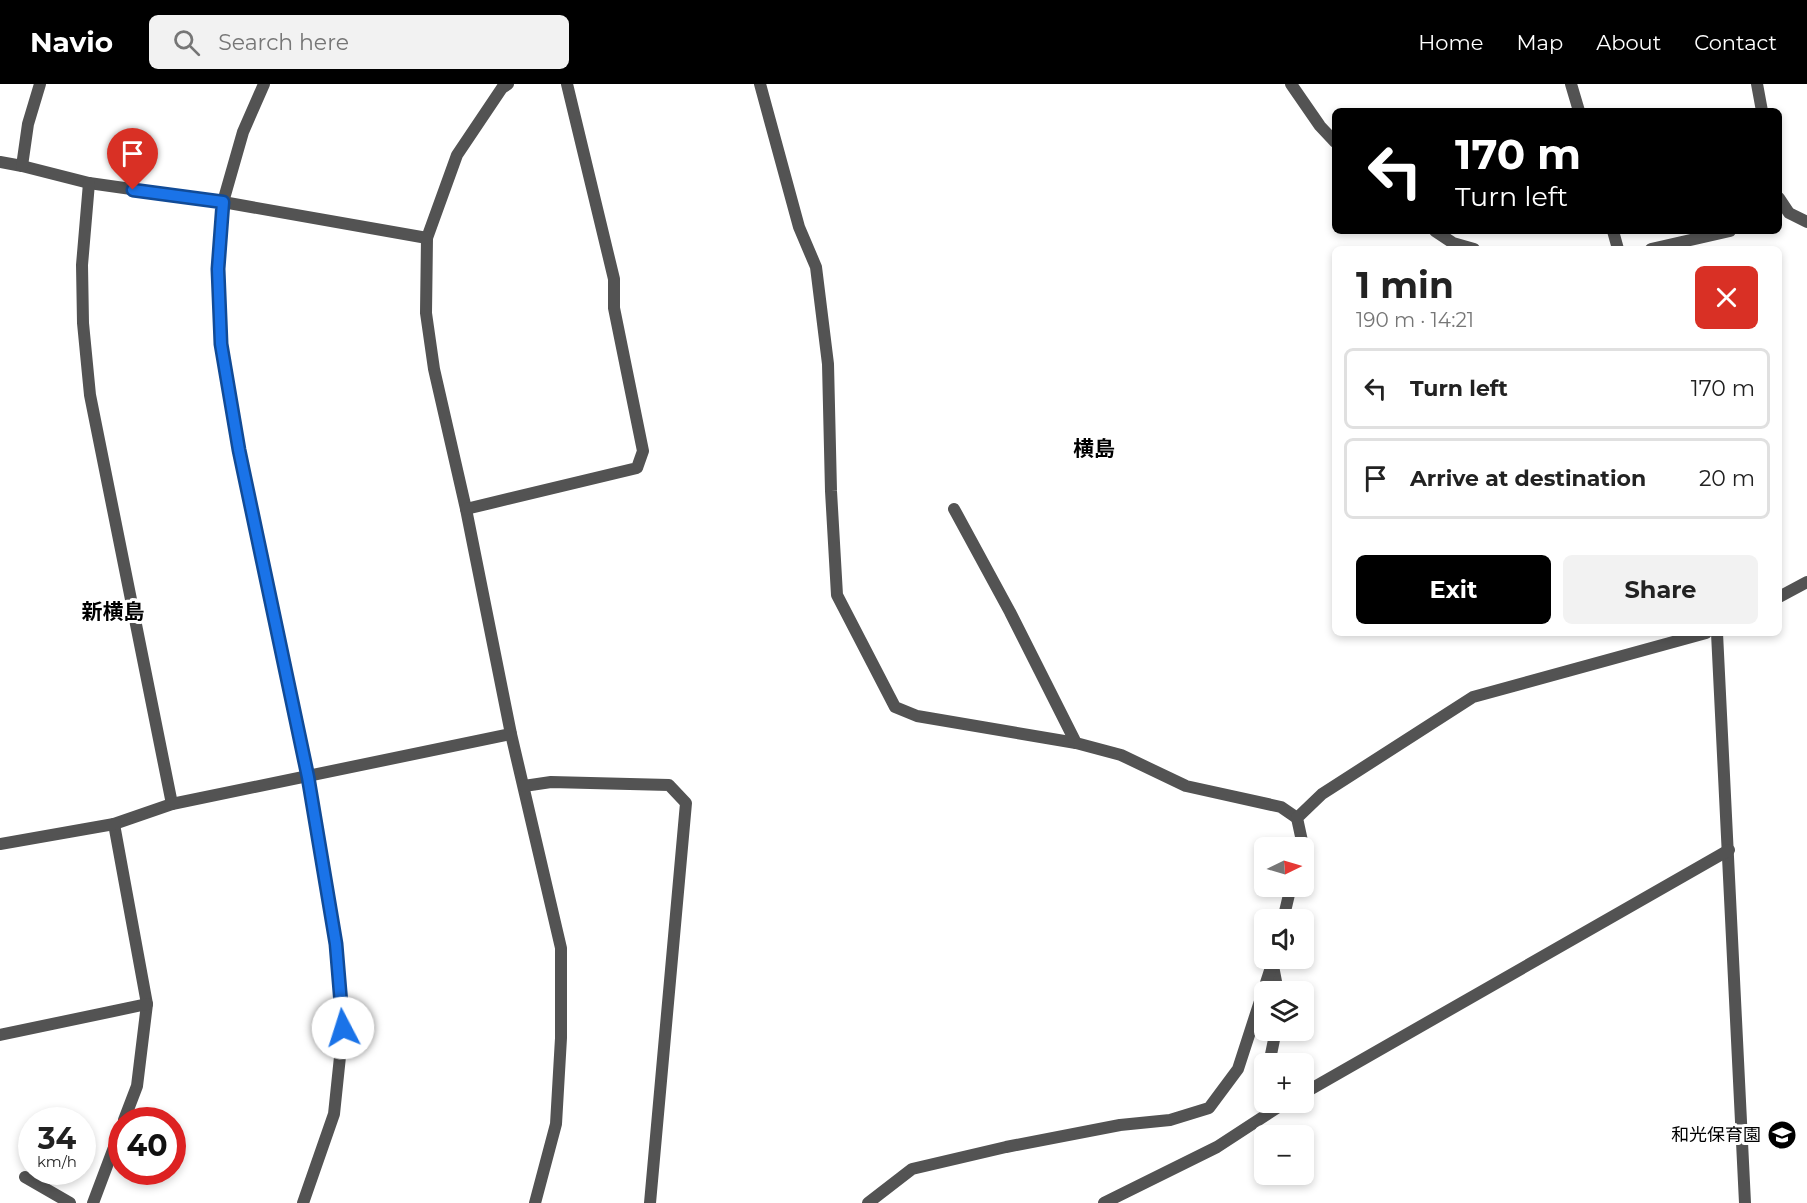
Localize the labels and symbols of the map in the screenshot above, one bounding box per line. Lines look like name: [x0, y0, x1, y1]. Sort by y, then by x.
pin: [107, 128, 158, 190]
district label: 横島: [1073, 436, 1115, 461]
district label: 新横島: [82, 599, 145, 624]
north arrow: [1254, 837, 1314, 897]
position arrow: [311, 996, 375, 1060]
speed limit sign: 40: [108, 1107, 186, 1185]
school or university icon: 和光保育園: [1766, 1119, 1798, 1151]
place label: 和光保育園: [1671, 1124, 1761, 1146]

